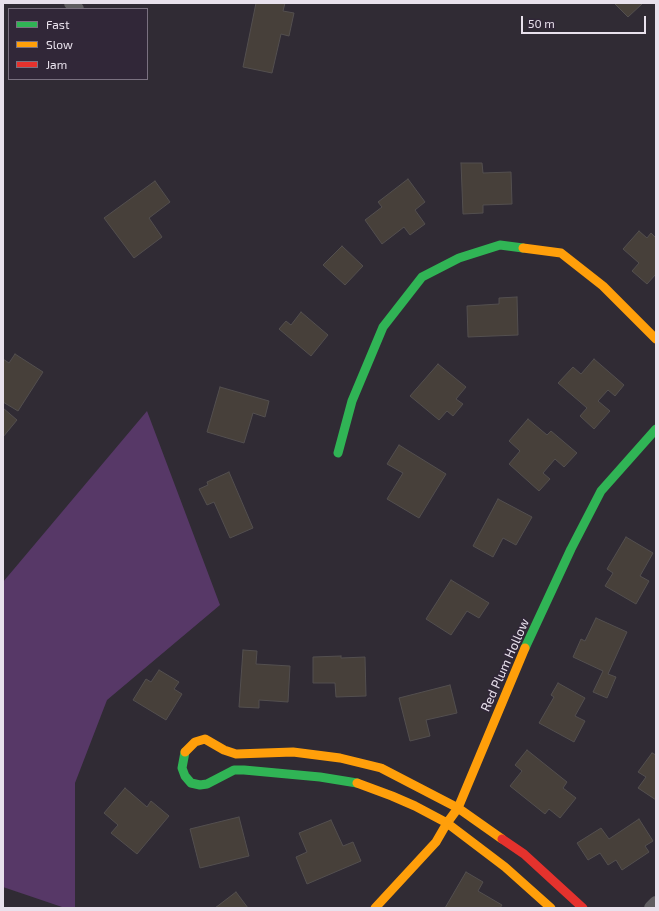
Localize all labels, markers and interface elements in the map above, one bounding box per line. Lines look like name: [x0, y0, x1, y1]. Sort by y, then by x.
legend: [8, 8, 148, 80]
scale bar: [523, 8, 648, 34]
text: 50 m: [528, 16, 555, 30]
text: Fast: [46, 17, 69, 31]
text: Slow: [46, 37, 73, 51]
text: Jam: [46, 57, 67, 71]
street label: Red Plum Hollow: [477, 616, 533, 714]

